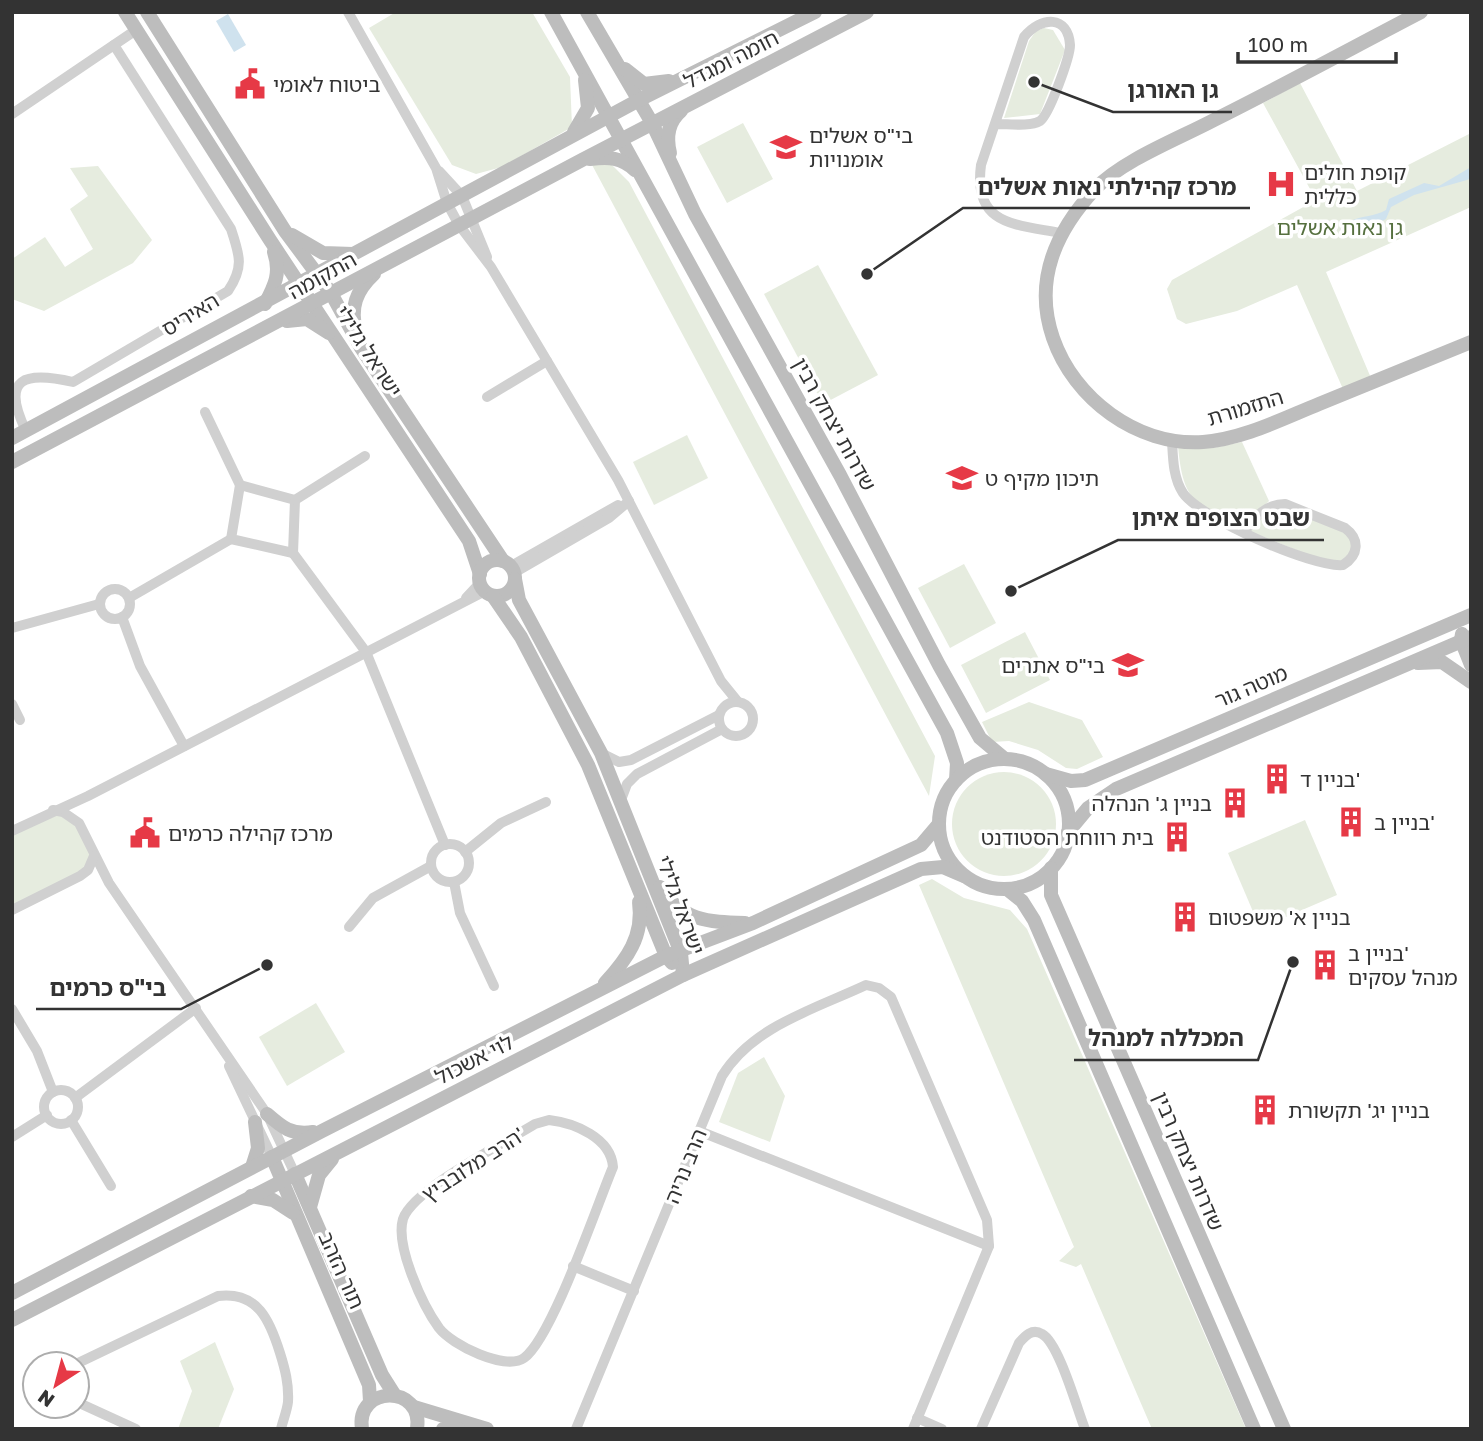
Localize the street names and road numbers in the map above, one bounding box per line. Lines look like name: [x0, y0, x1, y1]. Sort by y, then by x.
street label: חומה ומגדל: [679, 24, 783, 94]
street label: התקומה: [283, 246, 361, 304]
street label: האיריס: [157, 287, 223, 341]
street label: ישראל גלילי: [330, 301, 408, 401]
street label: שדרות יצחק רבין: [788, 353, 882, 495]
street label: התזמורת: [1204, 383, 1286, 431]
street label: מוטה גור: [1211, 659, 1291, 713]
street label: ישראל גלילי: [651, 852, 711, 958]
street label: לוי אשכול: [430, 1028, 518, 1090]
street label: שדרות יצחק רבין: [1148, 1088, 1230, 1234]
street label: הרב מלובביץ': [417, 1121, 529, 1207]
street label: הרב נריה: [658, 1125, 712, 1207]
street label: תור הזהב: [313, 1227, 371, 1313]

